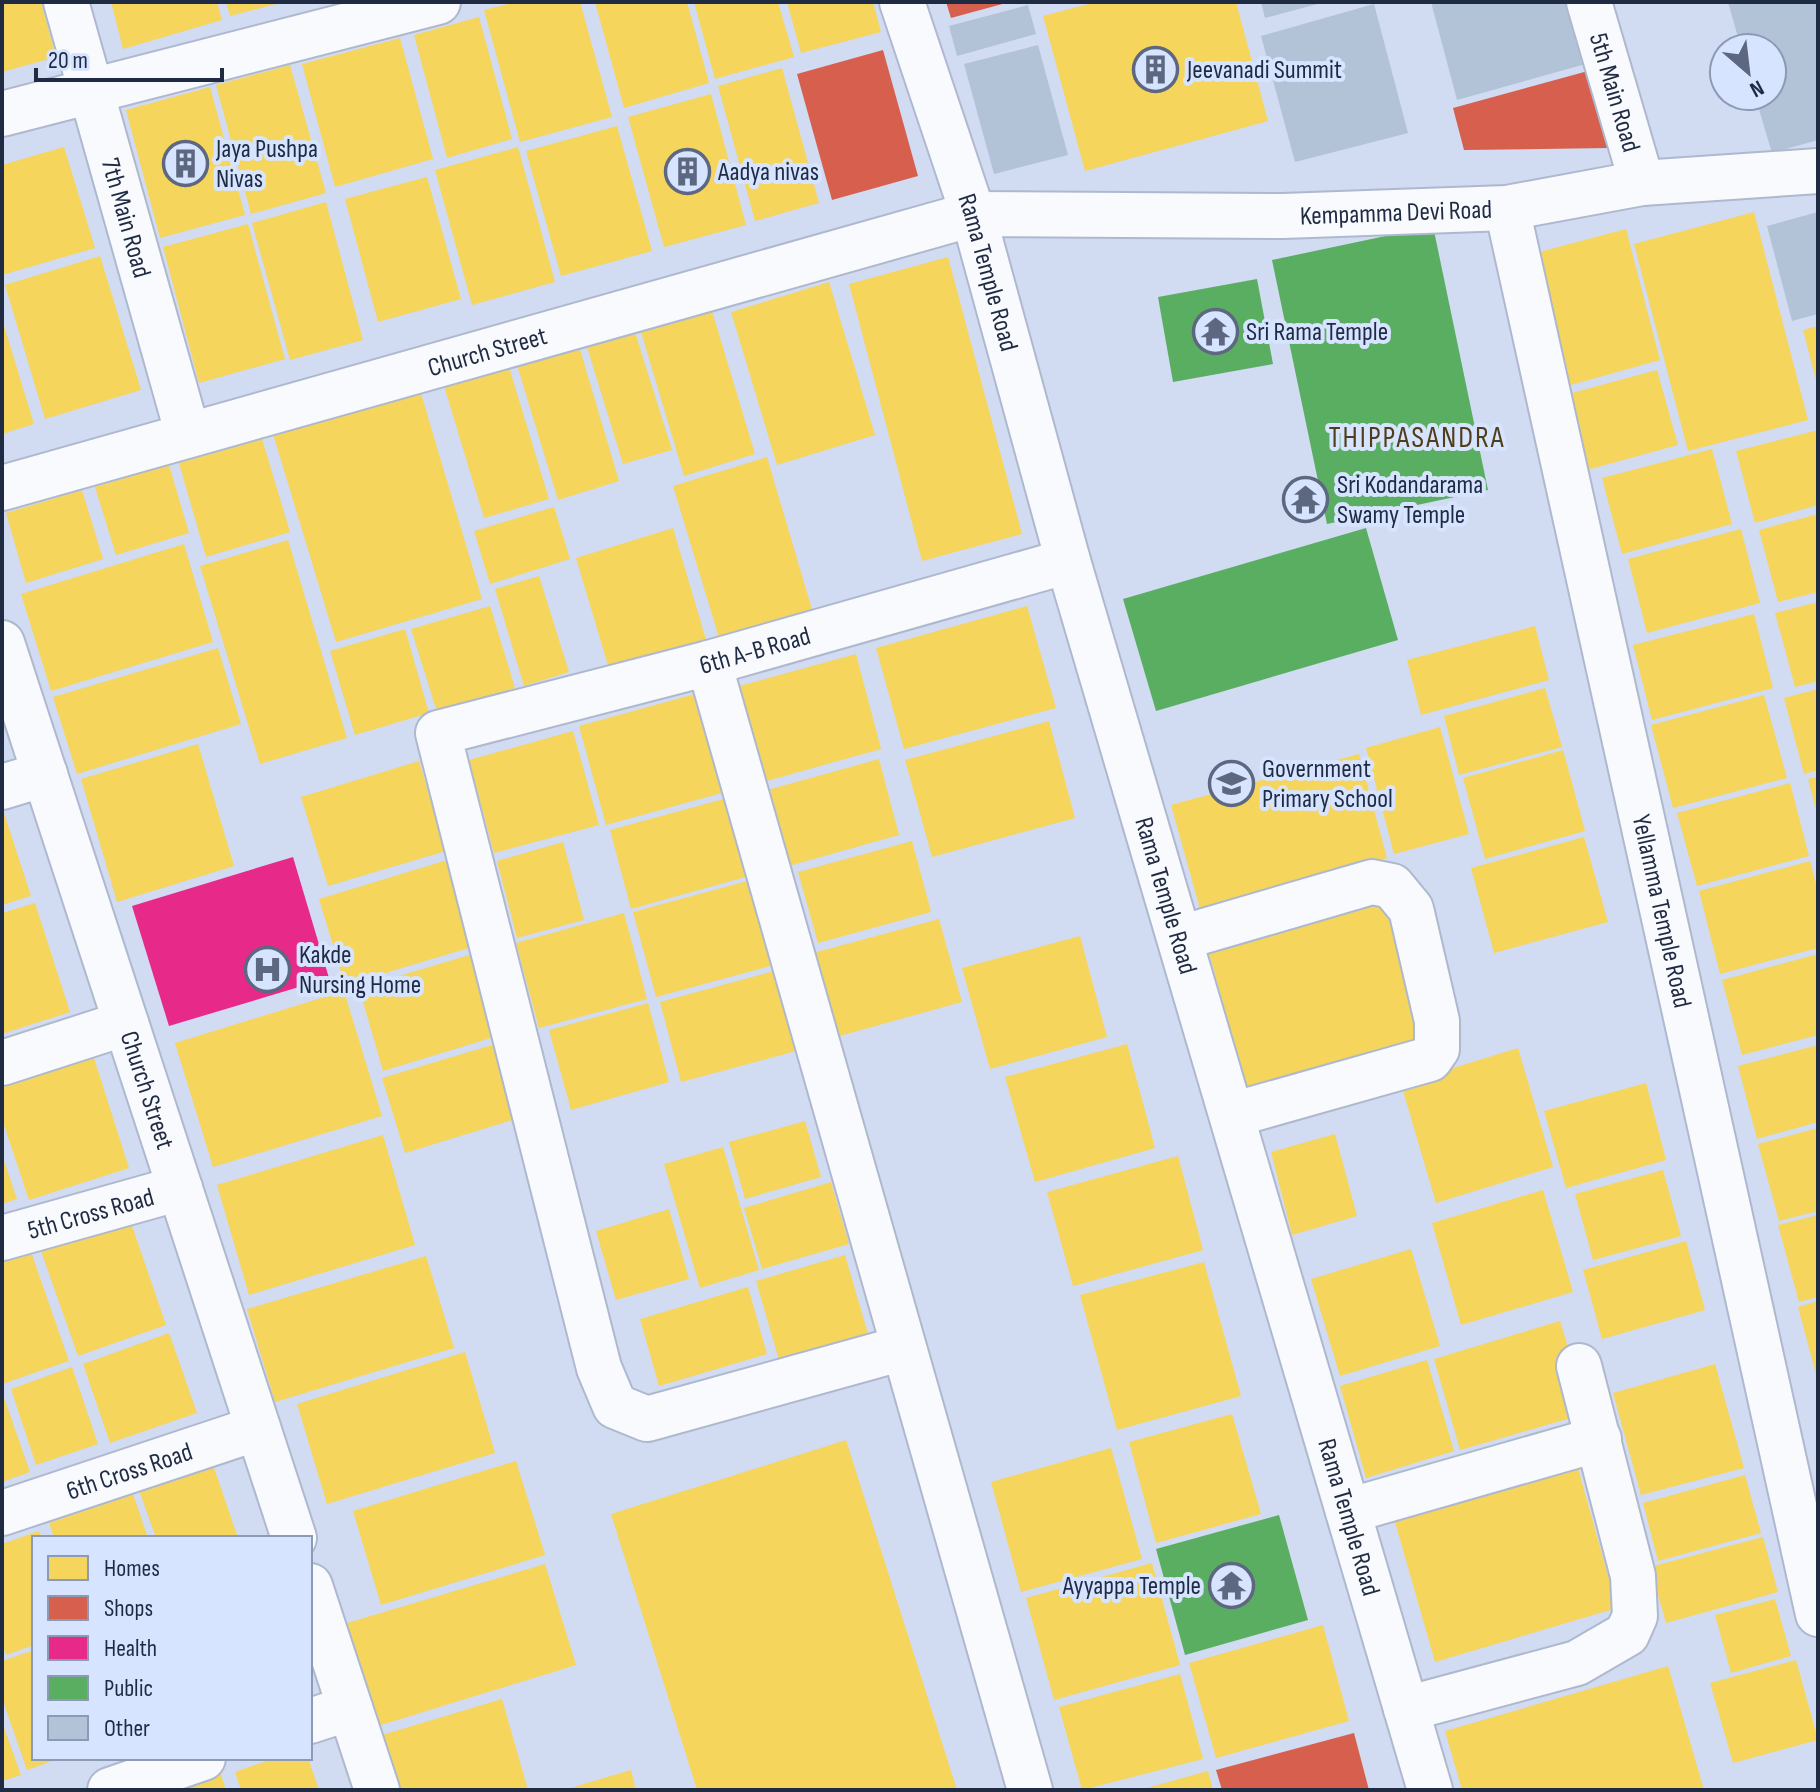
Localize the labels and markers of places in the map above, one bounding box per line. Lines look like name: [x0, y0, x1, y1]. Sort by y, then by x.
building icon: Jeevanadi Summit: [1132, 45, 1180, 93]
place label: Jeevanadi Summit: [1186, 55, 1342, 86]
place label: Jaya Pushpa Nivas: [215, 134, 318, 195]
building icon: Jaya Pushpa Nivas: [161, 139, 209, 187]
building icon: Aadya nivas: [663, 147, 711, 195]
place label: Aadya nivas: [717, 157, 819, 188]
temple icon: Sri Rama Temple: [1191, 307, 1239, 355]
place label: Sri Rama Temple: [1246, 317, 1388, 348]
place label: Sri Kodandarama Swamy Temple: [1337, 470, 1483, 531]
temple icon: Sri Kodandarama Swamy Temple: [1282, 475, 1330, 523]
place label: Government Primary School: [1262, 754, 1393, 815]
school or university icon: Government Primary School: [1207, 759, 1255, 807]
place label: Kakde Nursing Home: [299, 940, 421, 1001]
hospital icon: Kakde Nursing Home: [244, 945, 292, 993]
temple icon: Ayyappa Temple: [1208, 1561, 1256, 1609]
place label: Ayyappa Temple: [1062, 1571, 1201, 1602]

